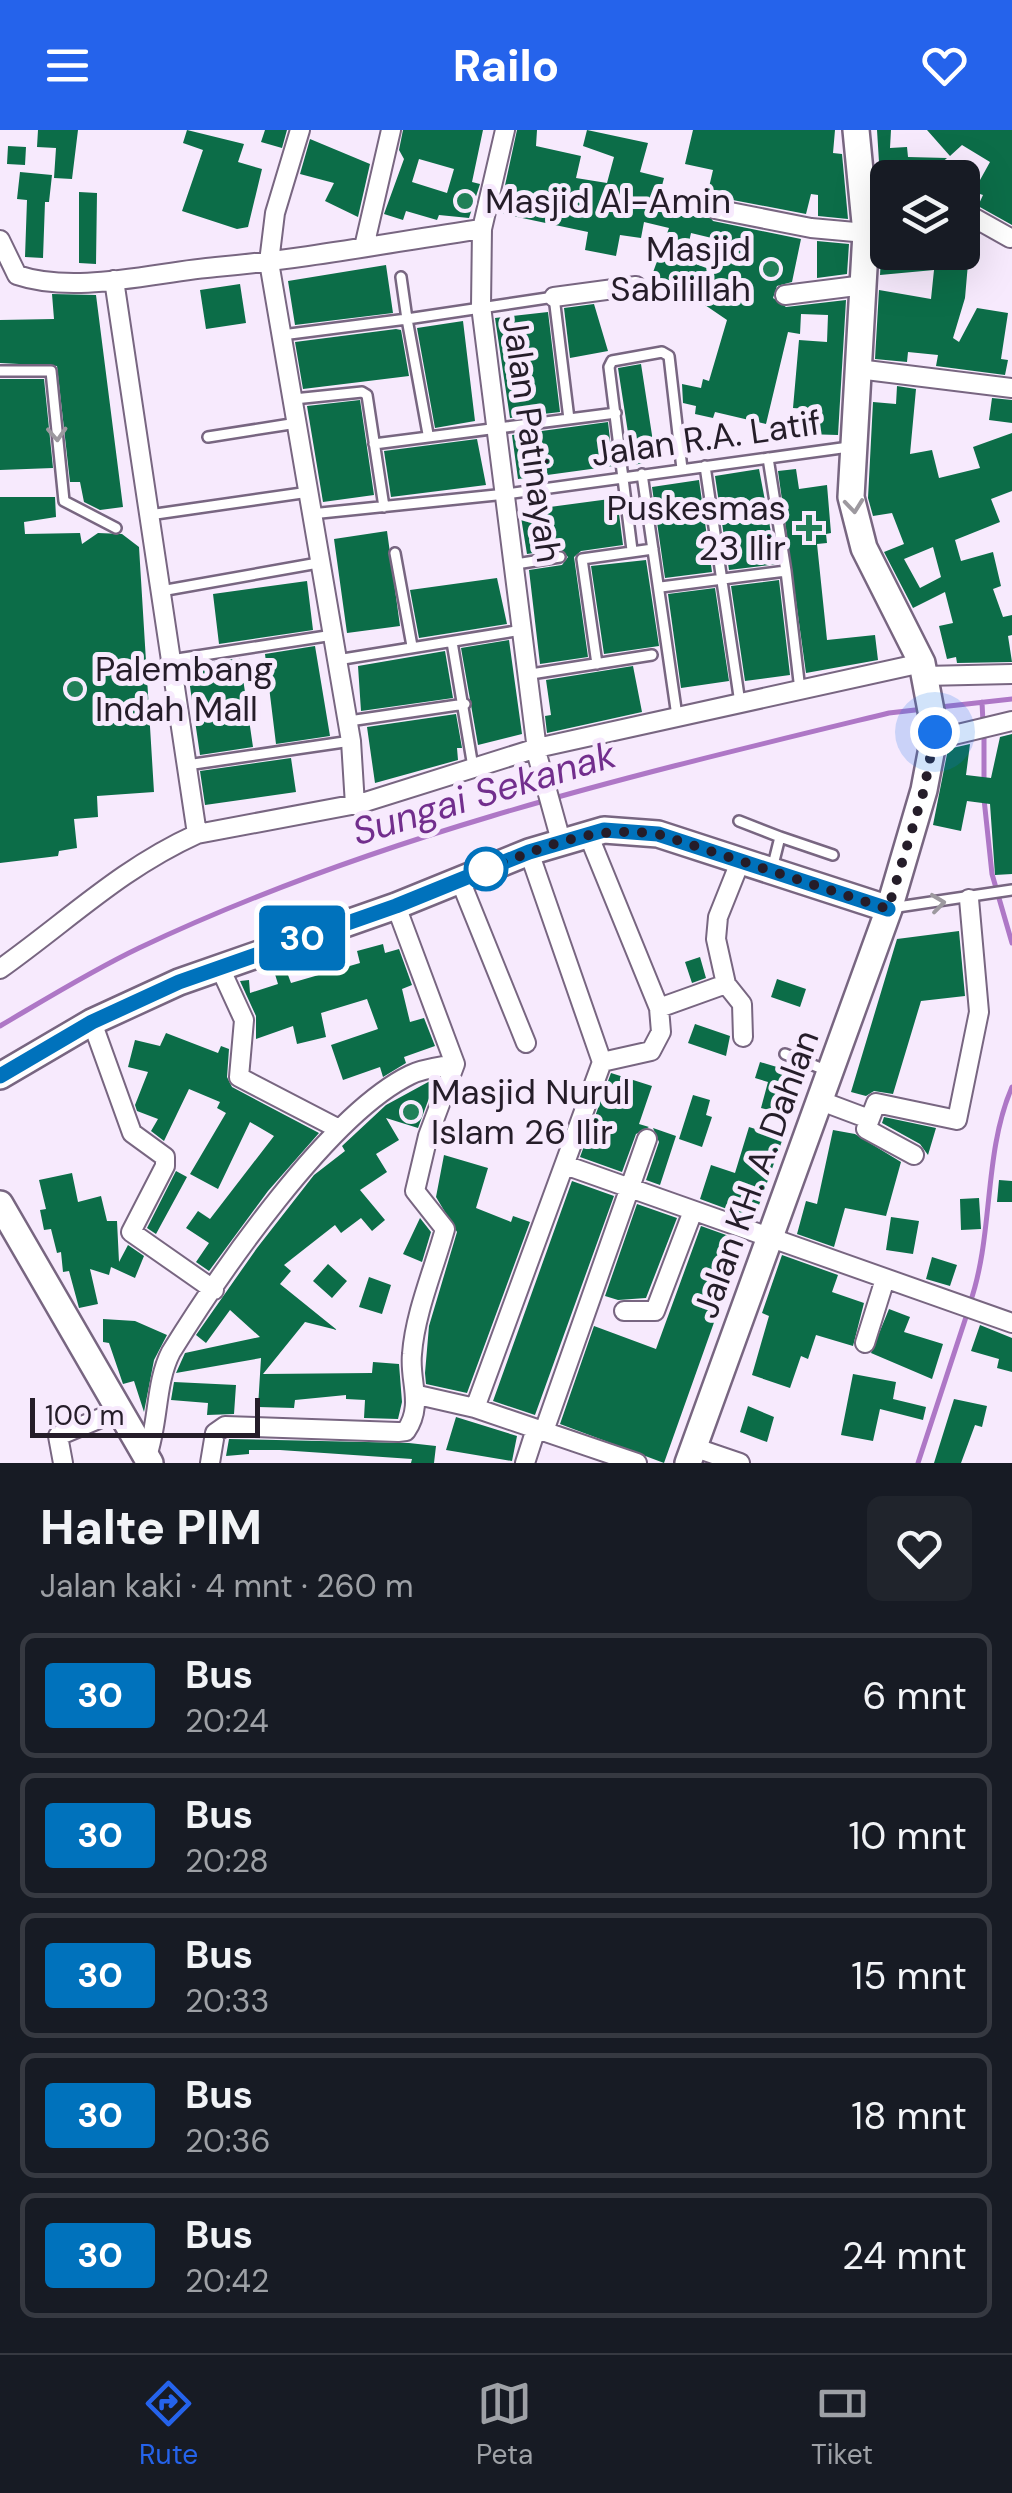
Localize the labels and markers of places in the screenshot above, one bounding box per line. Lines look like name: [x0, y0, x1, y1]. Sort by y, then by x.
place label: Masjid Al-Amin: [485, 178, 731, 224]
marker: Masjid Al-Amin: [454, 190, 476, 212]
place label: Masjid Sabilillah: [610, 226, 751, 312]
marker: Masjid Sabilillah: [760, 258, 782, 280]
place label: Puskesmas 23 Ilir: [606, 485, 786, 571]
marker: Puskesmas 23 Ilir: [796, 515, 822, 541]
place label: Palembang Indah Mall: [95, 646, 273, 732]
marker: Palembang Indah Mall: [64, 678, 86, 700]
unlabelled marker: [465, 848, 507, 890]
place label: Masjid Nurul Islam 26 Ilir: [431, 1069, 630, 1155]
marker: Masjid Nurul Islam 26 Ilir: [400, 1101, 422, 1123]

